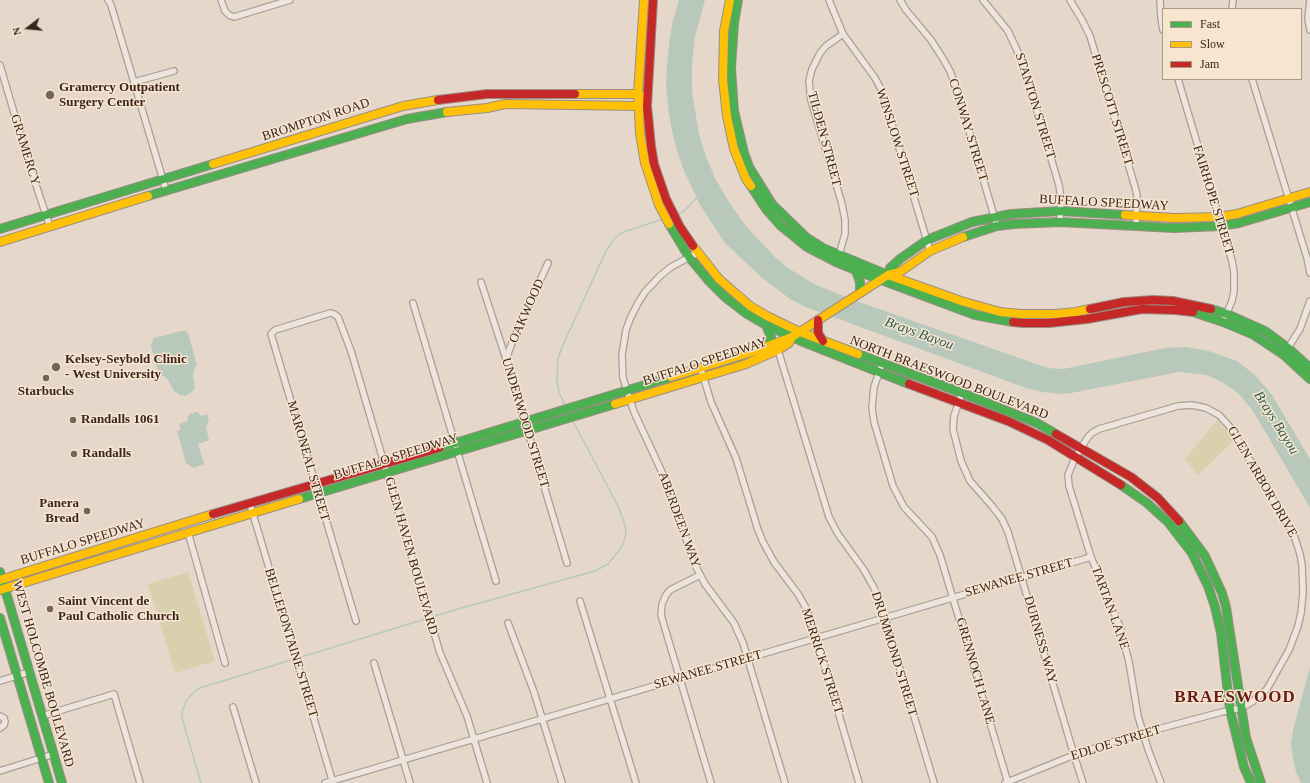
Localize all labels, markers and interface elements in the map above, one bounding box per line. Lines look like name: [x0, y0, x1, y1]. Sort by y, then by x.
north arrow: [8, 8, 48, 48]
legend: [1162, 8, 1302, 80]
text: Fast: [1200, 17, 1220, 31]
text: N: [10, 26, 23, 37]
text: Slow: [1200, 37, 1225, 51]
street label: STANTON STREET: [1011, 51, 1059, 161]
street label: PRESCOTT STREET: [1088, 52, 1136, 168]
text: Jam: [1200, 57, 1219, 71]
street label: CONWAY STREET: [945, 77, 991, 183]
place label: Gramercy Outpatient Surgery Center: [59, 80, 180, 111]
street label: WINSLOW STREET: [872, 87, 922, 199]
marker: Gramercy Outpatient Surgery Center: [44, 89, 56, 101]
street label: TILDEN STREET: [804, 90, 844, 188]
street label: BROMPTON ROAD: [260, 95, 372, 145]
street label: GRAMERCY: [7, 112, 43, 188]
street label: FAIRHOPE STREET: [1189, 143, 1237, 257]
street label: BUFFALO SPEEDWAY: [1039, 192, 1169, 214]
street label: OAKWOOD: [506, 276, 548, 346]
water label: Brays Bayou: [882, 314, 956, 354]
street label: NORTH BRAESWOOD BOULEVARD: [848, 333, 1050, 423]
street label: BUFFALO SPEEDWAY: [641, 335, 769, 389]
place label: Kelsey-Seybold Clinic - West University: [65, 352, 187, 383]
street label: UNDERWOOD STREET: [498, 356, 552, 490]
marker: Kelsey-Seybold Clinic - West University: [50, 361, 62, 373]
marker: Starbucks: [41, 373, 51, 383]
place label: Starbucks: [18, 384, 74, 400]
water label: Brays Bayou: [1250, 388, 1302, 458]
street label: MARONEAL STREET: [283, 399, 333, 523]
place label: Randalls 1061: [81, 412, 159, 428]
marker: Randalls 1061: [68, 415, 78, 425]
street label: GLEN ARBOR DRIVE: [1224, 424, 1300, 540]
street label: BUFFALO SPEEDWAY: [332, 431, 460, 483]
place label: Randalls: [82, 446, 131, 462]
marker: Randalls: [69, 449, 79, 459]
street label: ABERDEEN WAY: [654, 470, 704, 570]
street label: GLEN HAVEN BOULEVARD: [381, 475, 441, 637]
place label: Panera Bread: [39, 496, 79, 527]
marker: Panera Bread: [82, 506, 92, 516]
street label: BUFFALO SPEEDWAY: [19, 516, 147, 568]
street label: SEWANEE STREET: [963, 555, 1075, 601]
street label: TARTAN LANE: [1088, 564, 1132, 652]
street label: BELLEFONTAINE STREET: [261, 566, 321, 720]
street label: WEST HOLCOMBE BOULEVARD: [9, 579, 77, 769]
street label: DRUMMOND STREET: [868, 590, 920, 718]
place label: Saint Vincent de Paul Catholic Church: [58, 594, 179, 625]
street label: DURNESS WAY: [1020, 594, 1060, 686]
marker: Saint Vincent de Paul Catholic Church: [45, 604, 55, 614]
street label: MERRICK STREET: [798, 606, 846, 716]
street label: GRENNOCH LANE: [952, 616, 998, 726]
street label: SEWANEE STREET: [652, 647, 764, 693]
district label: BRAESWOOD: [1174, 688, 1296, 708]
street label: EDLOE STREET: [1069, 722, 1163, 764]

